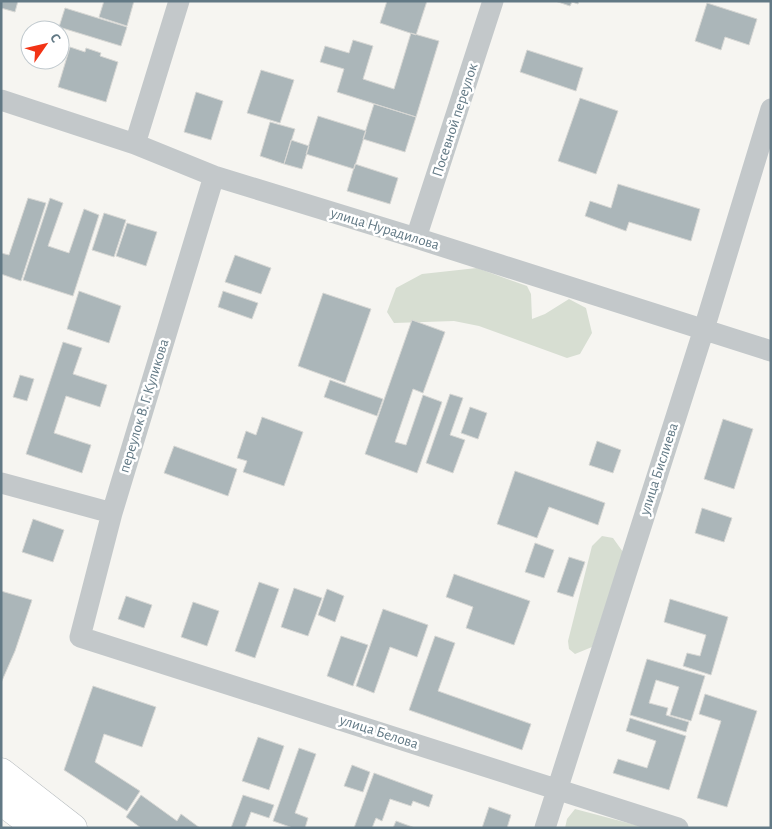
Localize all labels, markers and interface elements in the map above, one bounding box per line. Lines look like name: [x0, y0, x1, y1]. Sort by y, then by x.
north arrow: [20, 20, 70, 70]
text: С: [47, 31, 63, 46]
street label: Посевной переулок: [430, 61, 480, 179]
street label: улица Нурадилова: [328, 205, 441, 253]
street label: переулок В. Г. Куликова: [116, 337, 172, 475]
street label: улица Бислиева: [637, 421, 681, 518]
street label: улица Белова: [337, 712, 420, 752]

